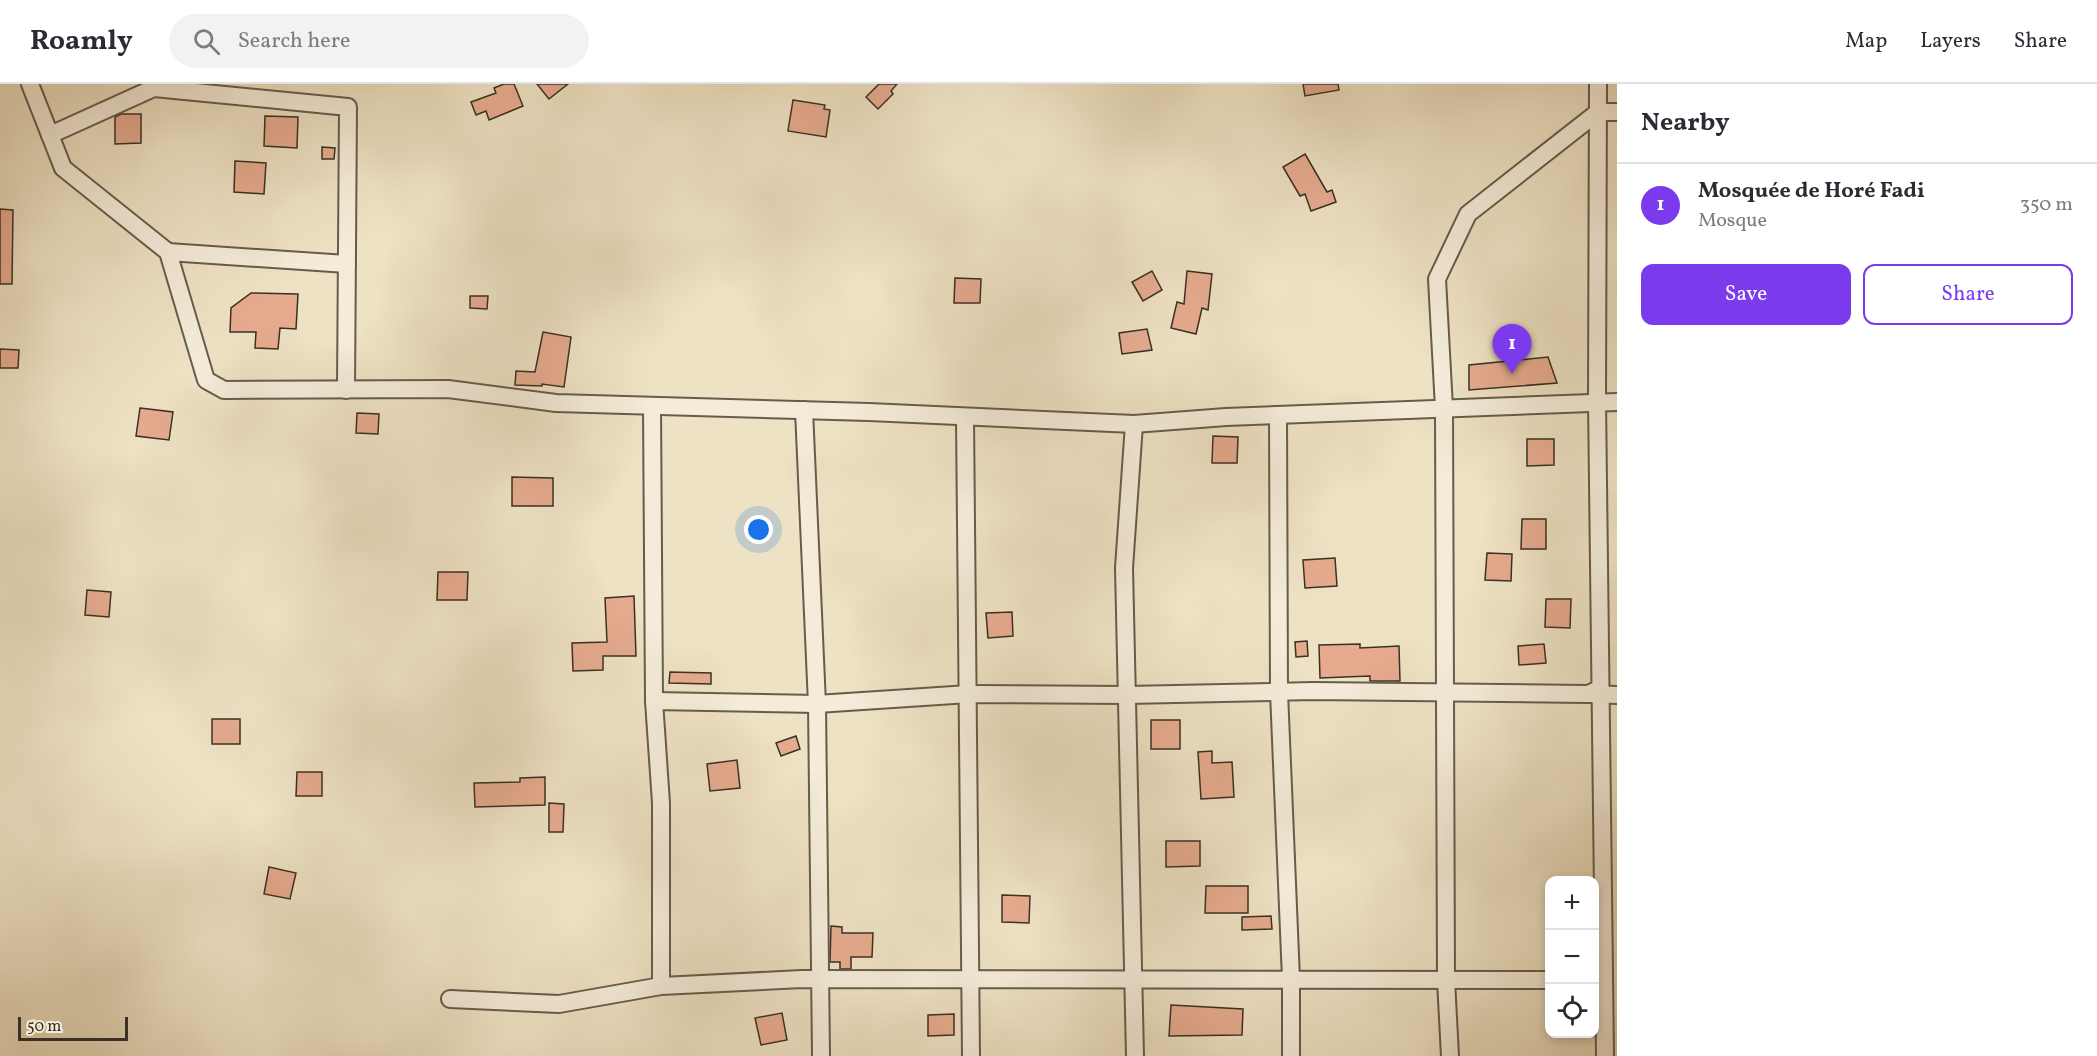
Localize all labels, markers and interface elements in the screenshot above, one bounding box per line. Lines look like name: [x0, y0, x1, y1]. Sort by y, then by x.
search box: [169, 14, 589, 68]
text: Roamly: [30, 22, 133, 61]
icon: search: [190, 25, 223, 58]
text: Search here: [238, 26, 350, 57]
text: Map: [1845, 27, 1887, 56]
text: Layers: [1920, 27, 1981, 56]
text: Share: [2014, 27, 2067, 56]
text: Nearby: [1641, 105, 1730, 141]
text: Mosquée de Horé Fadi: [1698, 176, 1925, 207]
text: 1: [1656, 191, 1665, 219]
text: 350 m: [2020, 191, 2073, 219]
text: Mosque: [1698, 207, 1767, 235]
button: Save: [1641, 264, 1851, 325]
button: Share: [1863, 264, 2073, 325]
pin: 1: [1492, 324, 1532, 374]
your location: [744, 515, 773, 544]
map controls: [1545, 876, 1599, 1038]
button: +: [1545, 876, 1599, 930]
button: −: [1545, 930, 1599, 984]
button: locate: [1545, 984, 1599, 1038]
scale bar: [18, 1014, 128, 1042]
text: 50 m: [27, 1016, 61, 1038]

